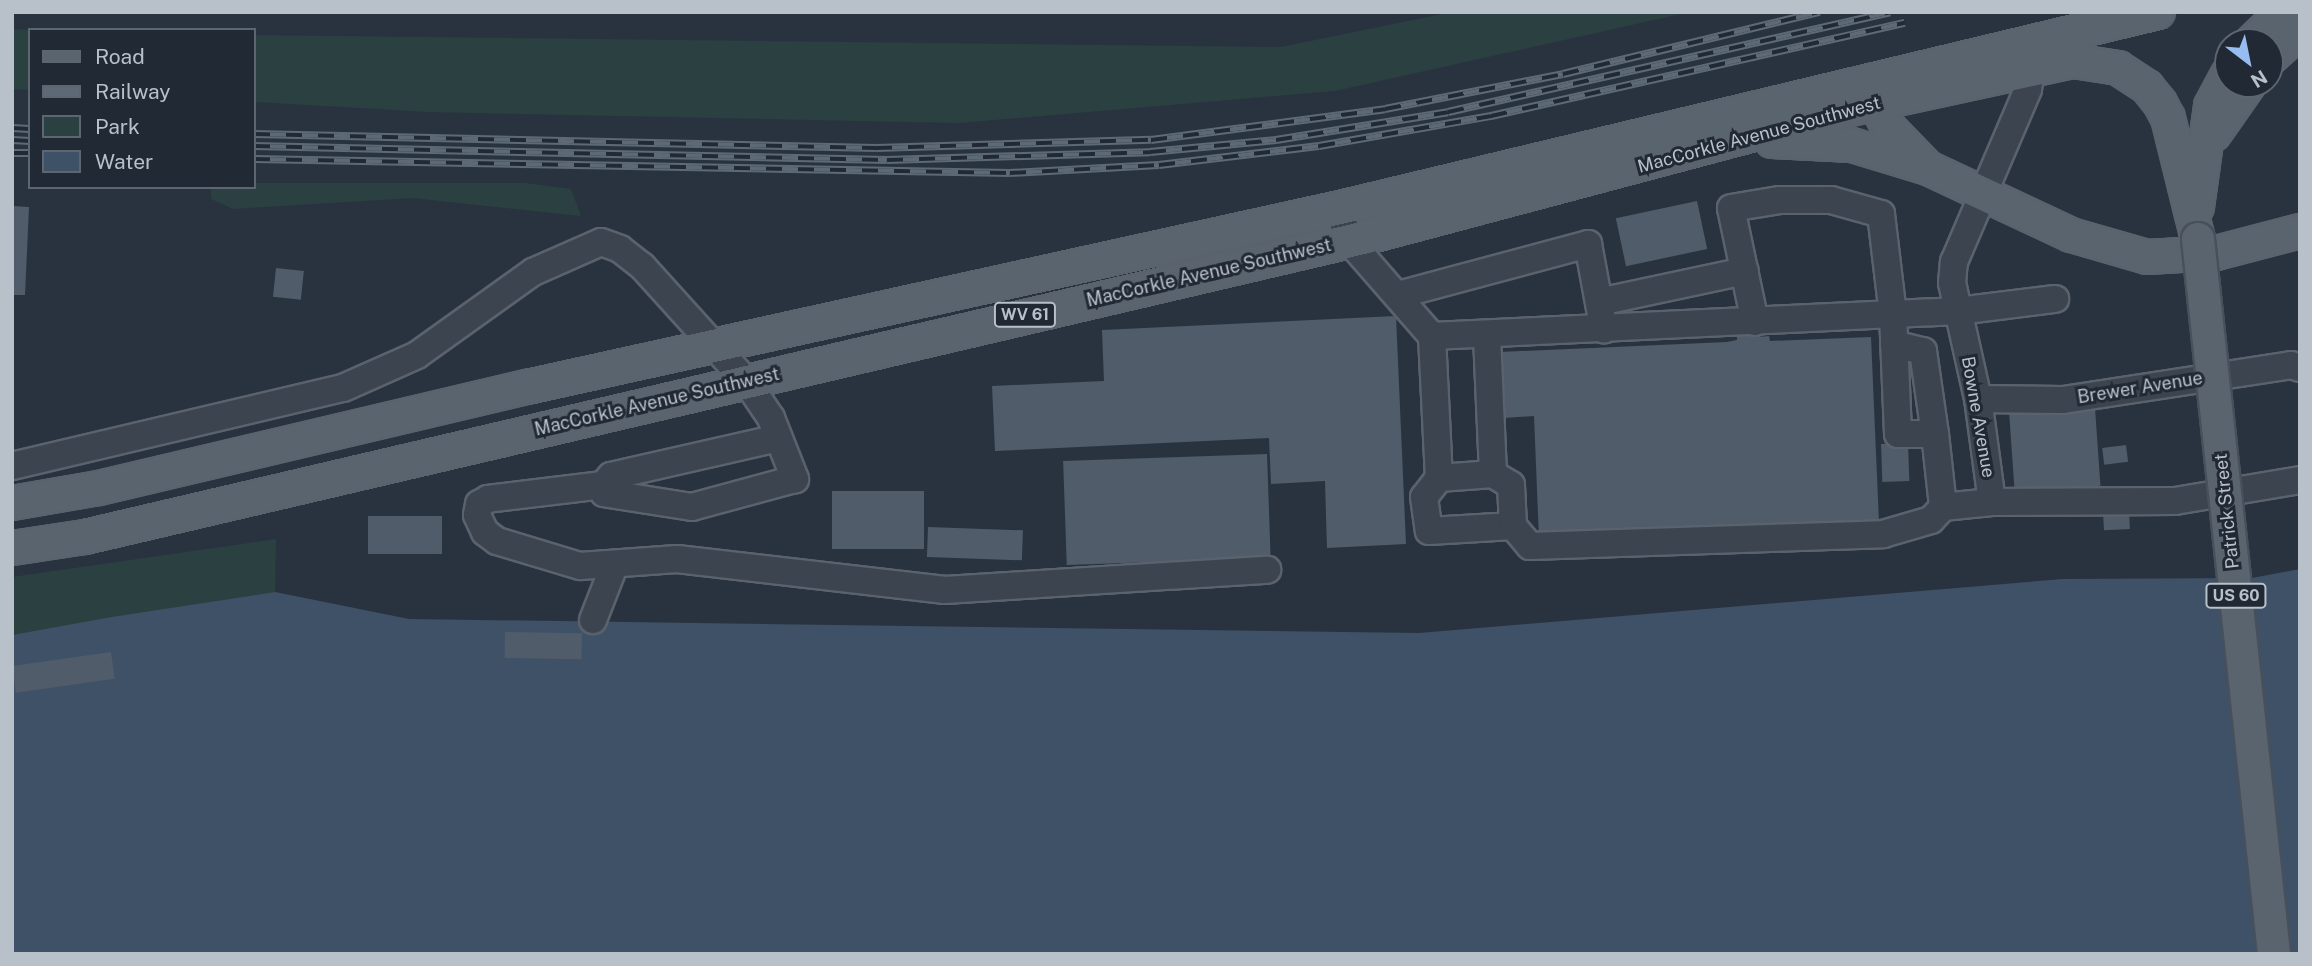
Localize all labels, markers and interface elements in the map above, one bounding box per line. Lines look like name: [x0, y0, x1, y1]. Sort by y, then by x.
legend: [28, 28, 256, 189]
north arrow: [2214, 28, 2284, 98]
text: Road: [95, 44, 145, 69]
text: N: [2247, 66, 2271, 92]
text: Railway: [95, 79, 171, 104]
street label: MacCorkle Avenue Southwest: [1635, 92, 1883, 178]
text: Park: [95, 114, 140, 139]
text: Water: [95, 149, 153, 174]
street label: MacCorkle Avenue Southwest: [1084, 234, 1334, 312]
road number: WV 61: [993, 302, 1056, 328]
street label: Bowne Avenue: [1957, 355, 1999, 479]
street label: MacCorkle Avenue Southwest: [532, 363, 782, 441]
street label: Brewer Avenue: [2076, 367, 2204, 409]
street label: Patrick Street: [2210, 452, 2244, 570]
road number: US 60: [2204, 583, 2268, 608]

